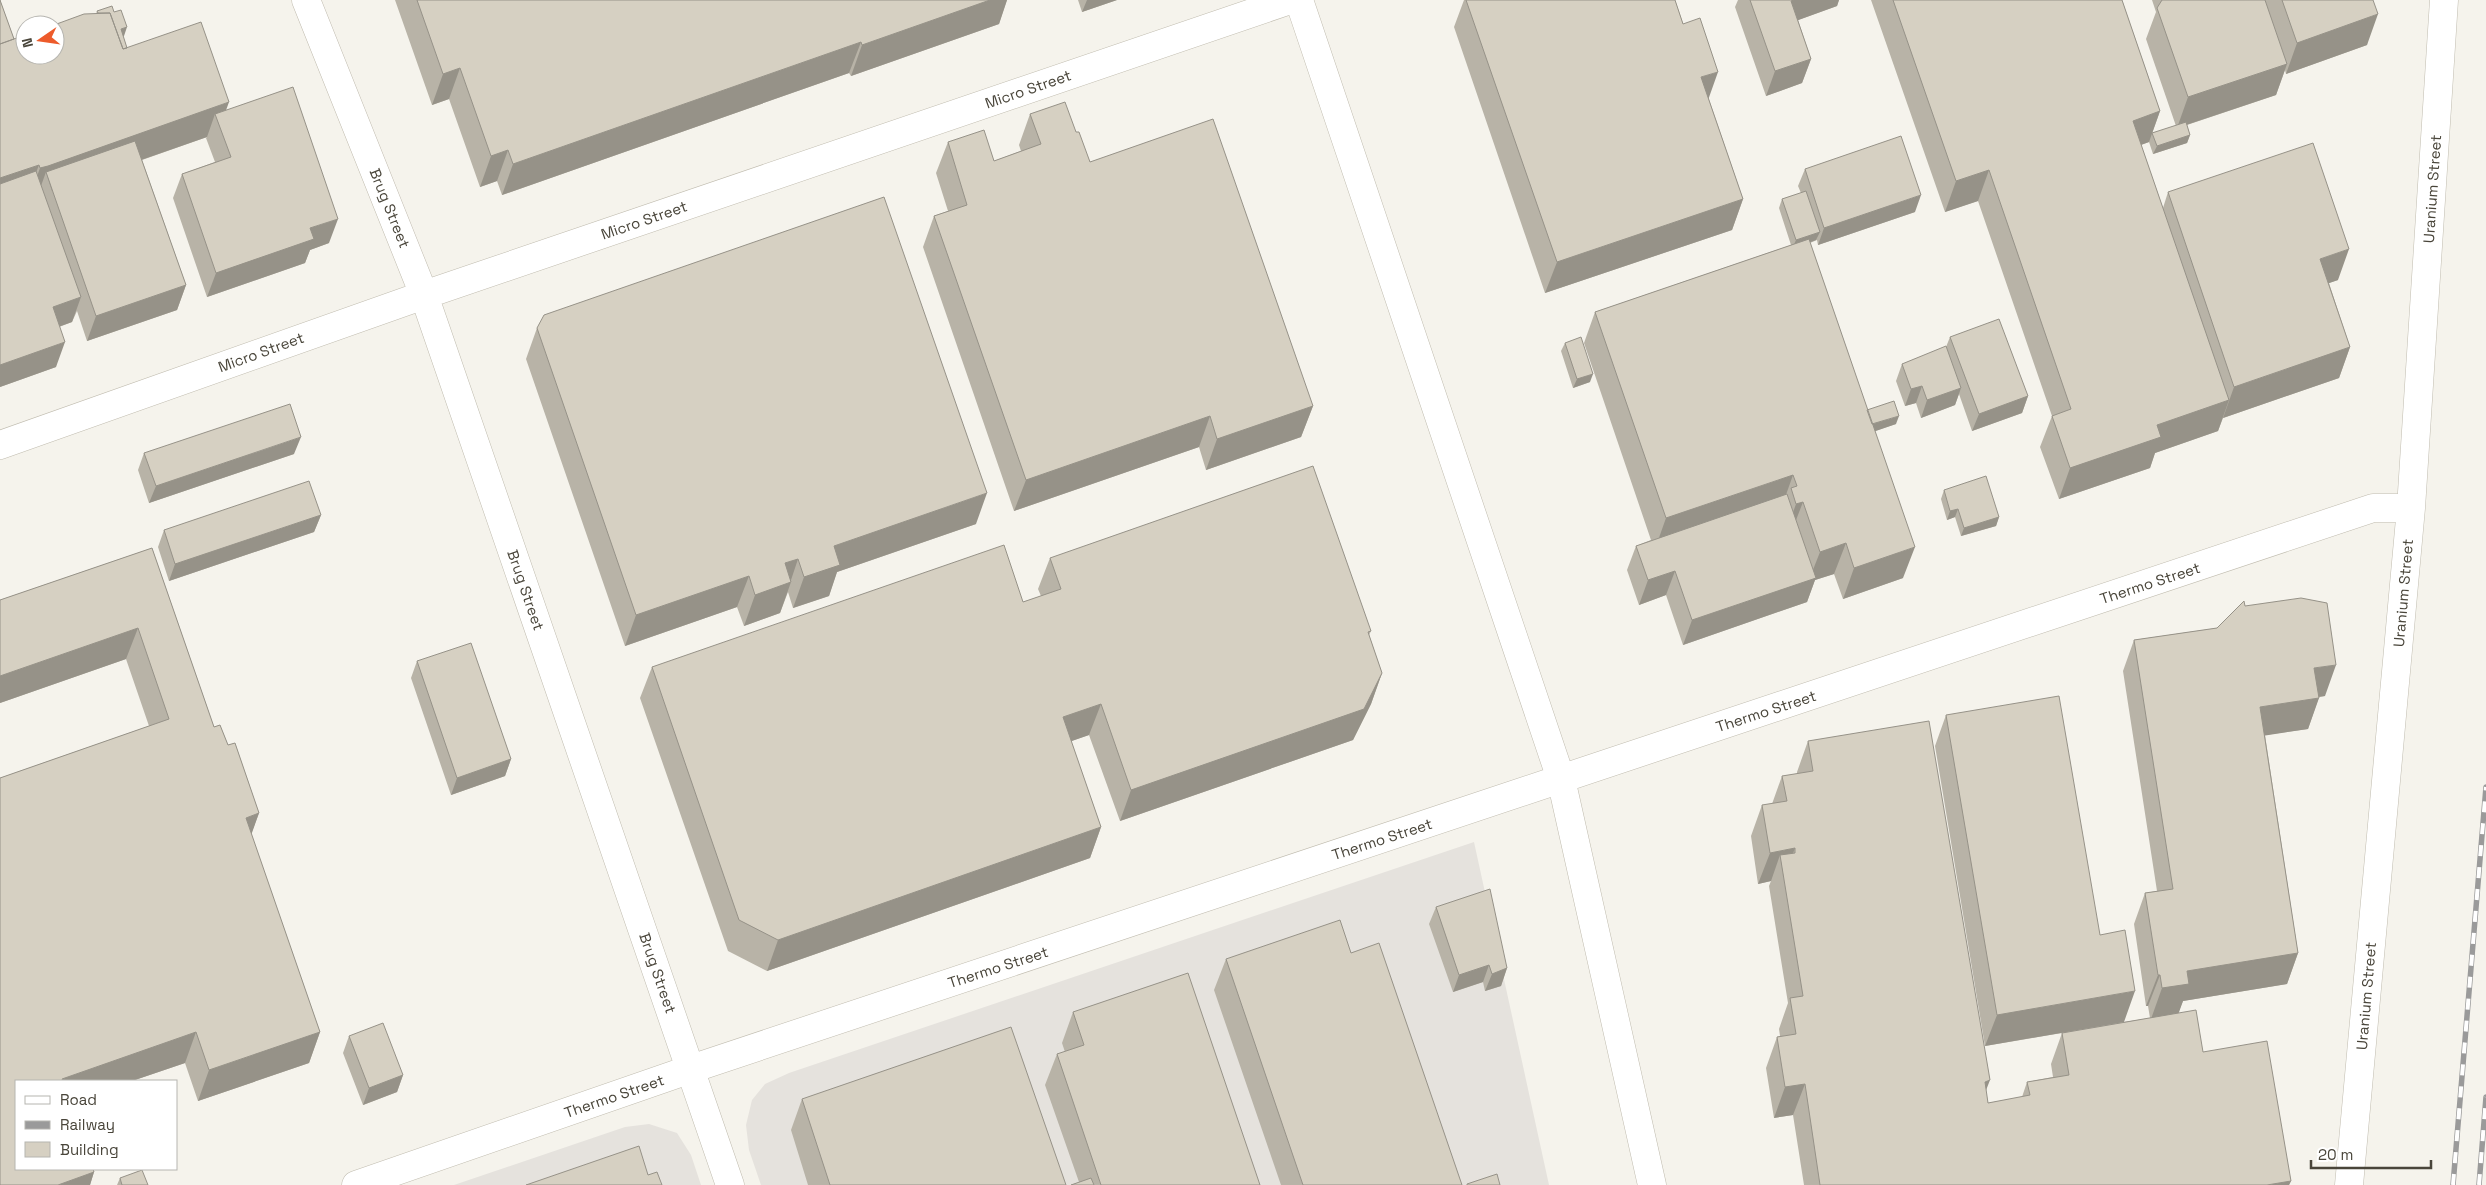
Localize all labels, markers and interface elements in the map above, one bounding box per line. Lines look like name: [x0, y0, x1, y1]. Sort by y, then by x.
north arrow: [15, 15, 65, 65]
text: N: [18, 36, 37, 50]
street label: Micro Street: [982, 65, 1074, 113]
street label: Uranium Street: [2419, 134, 2445, 244]
street label: Brug Street: [365, 165, 415, 251]
street label: Micro Street: [598, 196, 690, 244]
street label: Micro Street: [215, 328, 307, 376]
street label: Uranium Street: [2389, 538, 2417, 648]
street label: Brug Street: [503, 547, 549, 633]
street label: Thermo Street: [2097, 558, 2203, 608]
street label: Thermo Street: [1713, 686, 1819, 736]
street label: Thermo Street: [1329, 814, 1435, 864]
street label: Brug Street: [635, 930, 681, 1016]
street label: Uranium Street: [2352, 941, 2380, 1051]
street label: Thermo Street: [945, 942, 1051, 992]
street label: Thermo Street: [562, 1070, 667, 1122]
legend: [15, 1080, 178, 1170]
text: Road: [60, 1090, 97, 1109]
text: Railway: [60, 1115, 115, 1134]
scale bar: [2311, 1138, 2431, 1170]
text: Building: [60, 1140, 119, 1159]
text: 20 m: [2318, 1145, 2353, 1164]

